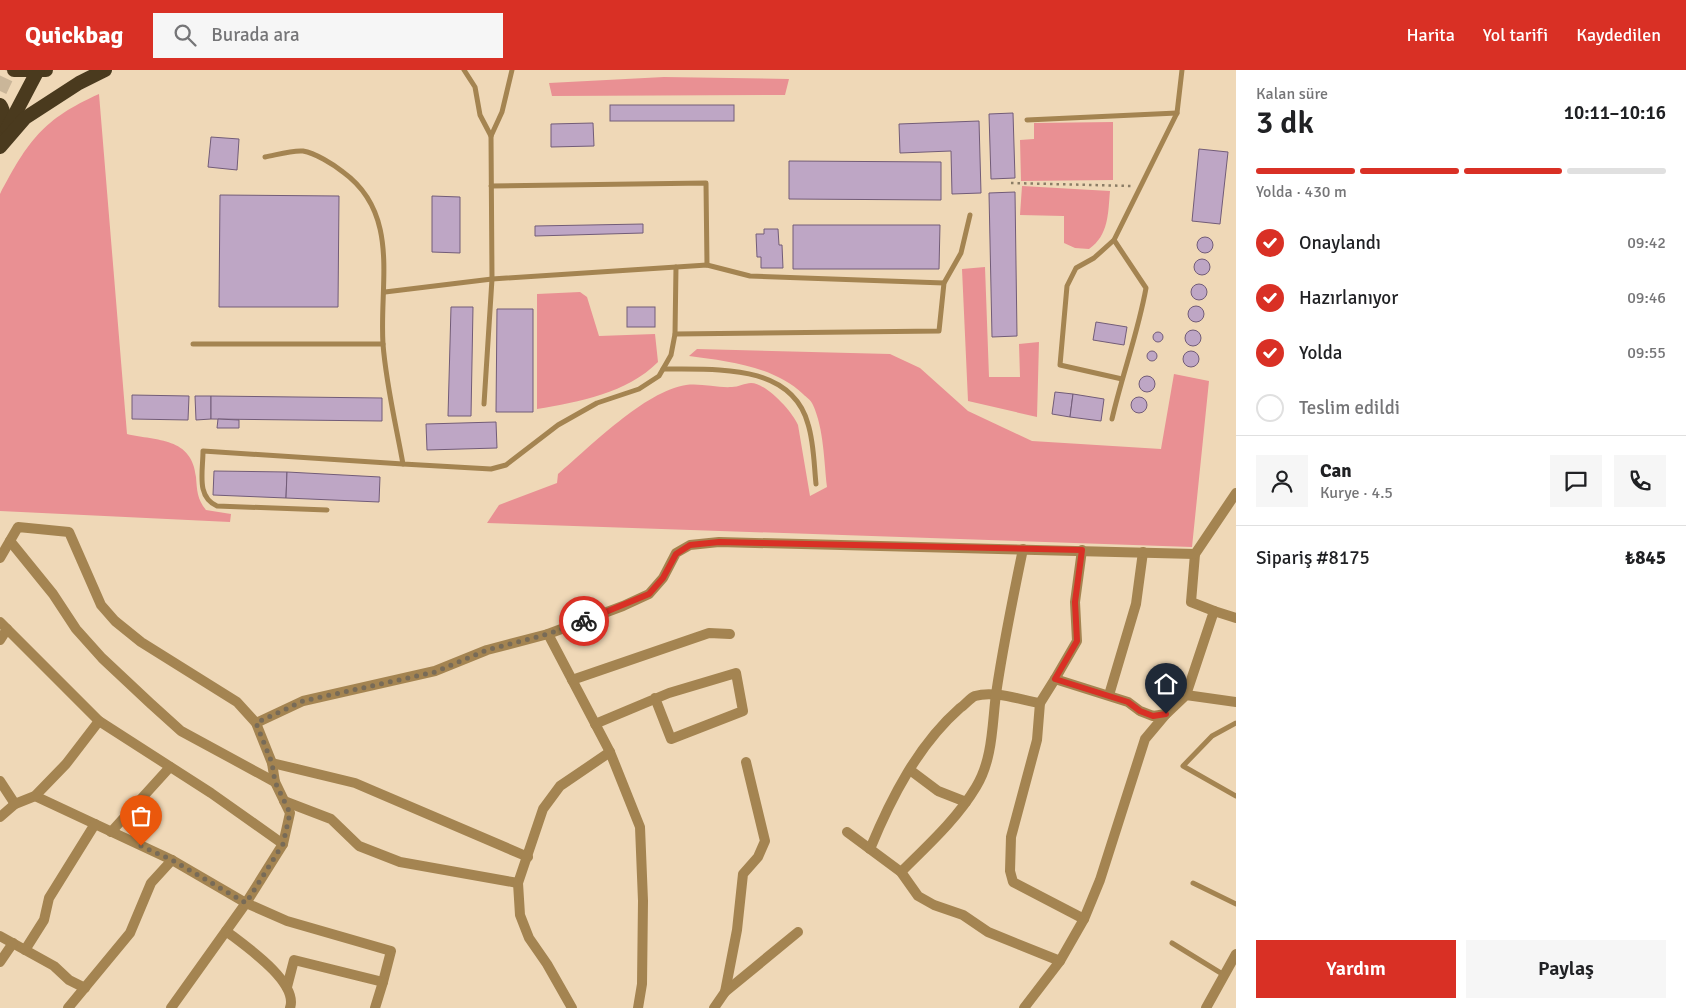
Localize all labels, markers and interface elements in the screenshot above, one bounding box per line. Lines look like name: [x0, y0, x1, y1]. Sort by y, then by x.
search box: [153, 13, 503, 58]
text: Quickbag: [25, 20, 123, 50]
icon: search: [171, 21, 199, 49]
text: Burada ara: [211, 23, 300, 47]
text: Harita: [1406, 24, 1455, 46]
text: Yol tarifi: [1483, 24, 1548, 46]
text: Kaydedilen: [1576, 24, 1661, 46]
text: Kalan süre: [1256, 84, 1328, 104]
text: 10:11–10:16: [1564, 101, 1666, 125]
text: 3 dk: [1256, 103, 1314, 142]
text: Yolda · 430 m: [1256, 182, 1347, 202]
icon: check: [1256, 229, 1284, 257]
text: Onaylandı: [1299, 231, 1381, 255]
text: 09:42: [1627, 233, 1666, 253]
icon: check: [1256, 284, 1284, 312]
text: Hazırlanıyor: [1299, 286, 1398, 310]
text: 09:46: [1627, 288, 1666, 308]
icon: check: [1256, 339, 1284, 367]
text: Yolda: [1299, 341, 1343, 365]
text: 09:55: [1627, 343, 1666, 363]
text: Teslim edildi: [1299, 396, 1400, 420]
button: person: [1256, 455, 1308, 507]
button: chat: [1550, 455, 1602, 507]
button: phone: [1614, 455, 1666, 507]
text: Can: [1320, 459, 1352, 483]
text: Kurye · 4.5: [1320, 483, 1393, 503]
text: Sipariş #8175: [1256, 546, 1370, 570]
text: ₺845: [1625, 546, 1666, 570]
courier: [559, 596, 609, 646]
icon: bike: [570, 607, 598, 635]
pin: [1145, 663, 1187, 714]
icon: home: [1152, 670, 1180, 698]
pin: [120, 795, 162, 846]
icon: bag: [127, 802, 155, 830]
button: Yardım: [1256, 940, 1456, 998]
button: Paylaş: [1466, 940, 1666, 998]

